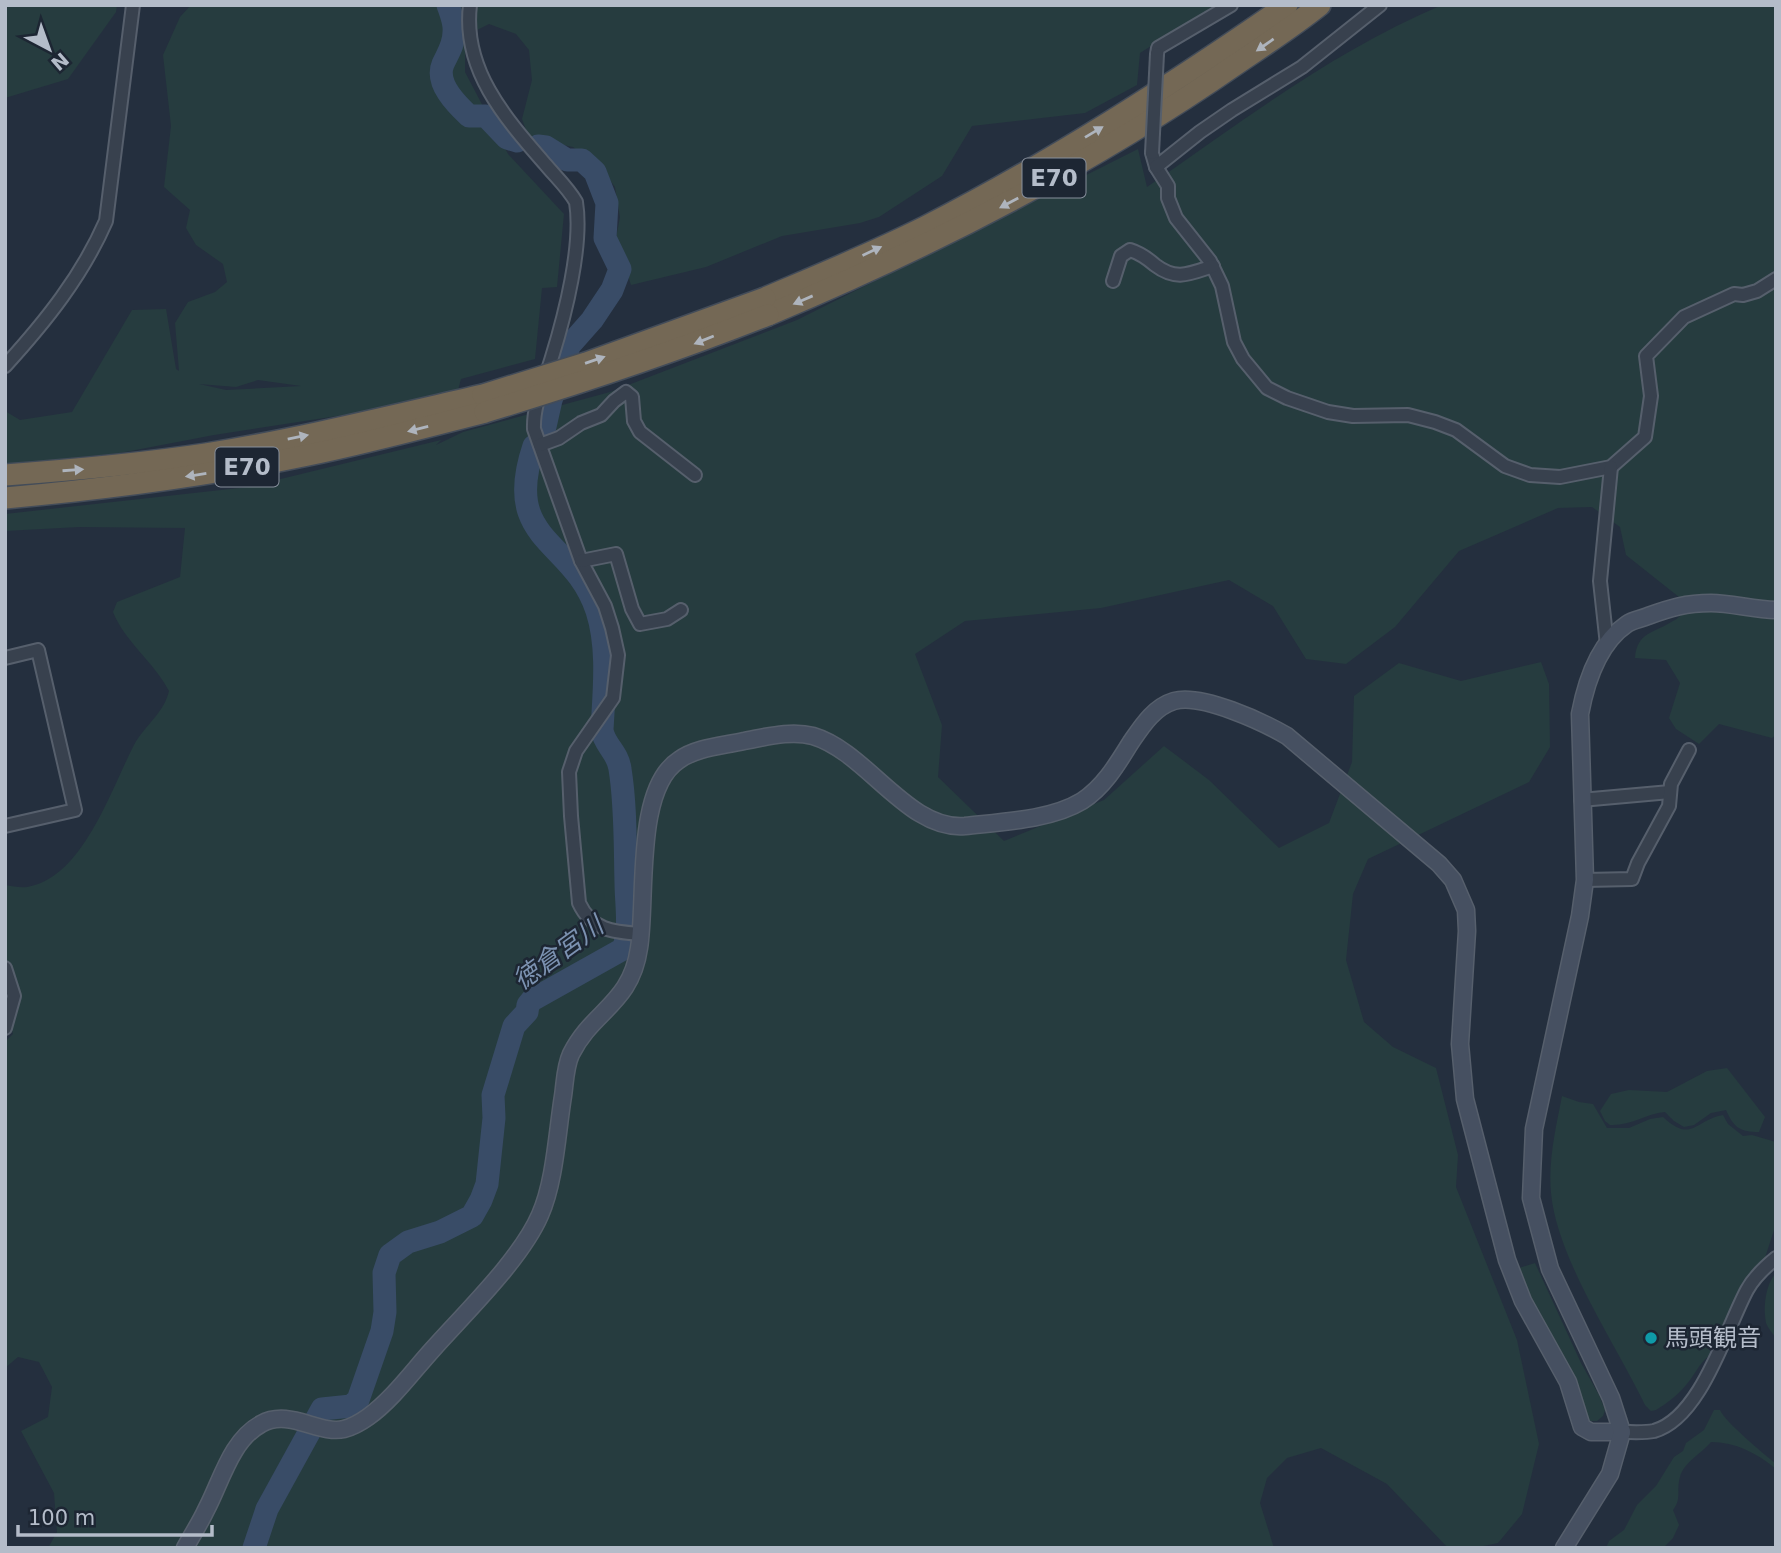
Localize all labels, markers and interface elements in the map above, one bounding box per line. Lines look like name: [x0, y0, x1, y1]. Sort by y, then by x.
north arrow: [14, 14, 84, 84]
one-way arrow: [1256, 38, 1274, 52]
text: N: [47, 48, 73, 75]
one-way arrow: [1085, 126, 1104, 139]
road number: E70: [1023, 158, 1086, 197]
one-way arrow: [999, 197, 1019, 209]
one-way arrow: [862, 246, 882, 257]
one-way arrow: [793, 295, 814, 306]
one-way arrow: [694, 335, 715, 346]
one-way arrow: [584, 354, 605, 365]
one-way arrow: [407, 423, 429, 434]
one-way arrow: [287, 431, 309, 442]
road number: E70: [216, 447, 278, 486]
one-way arrow: [63, 464, 85, 475]
one-way arrow: [185, 470, 207, 481]
water label: 徳倉宮川: [507, 909, 611, 996]
place label: 馬頭観音: [1665, 1324, 1761, 1352]
marker: 馬頭観音: [1643, 1330, 1659, 1346]
scale bar: [18, 1494, 212, 1538]
text: 100 m: [28, 1506, 95, 1530]

